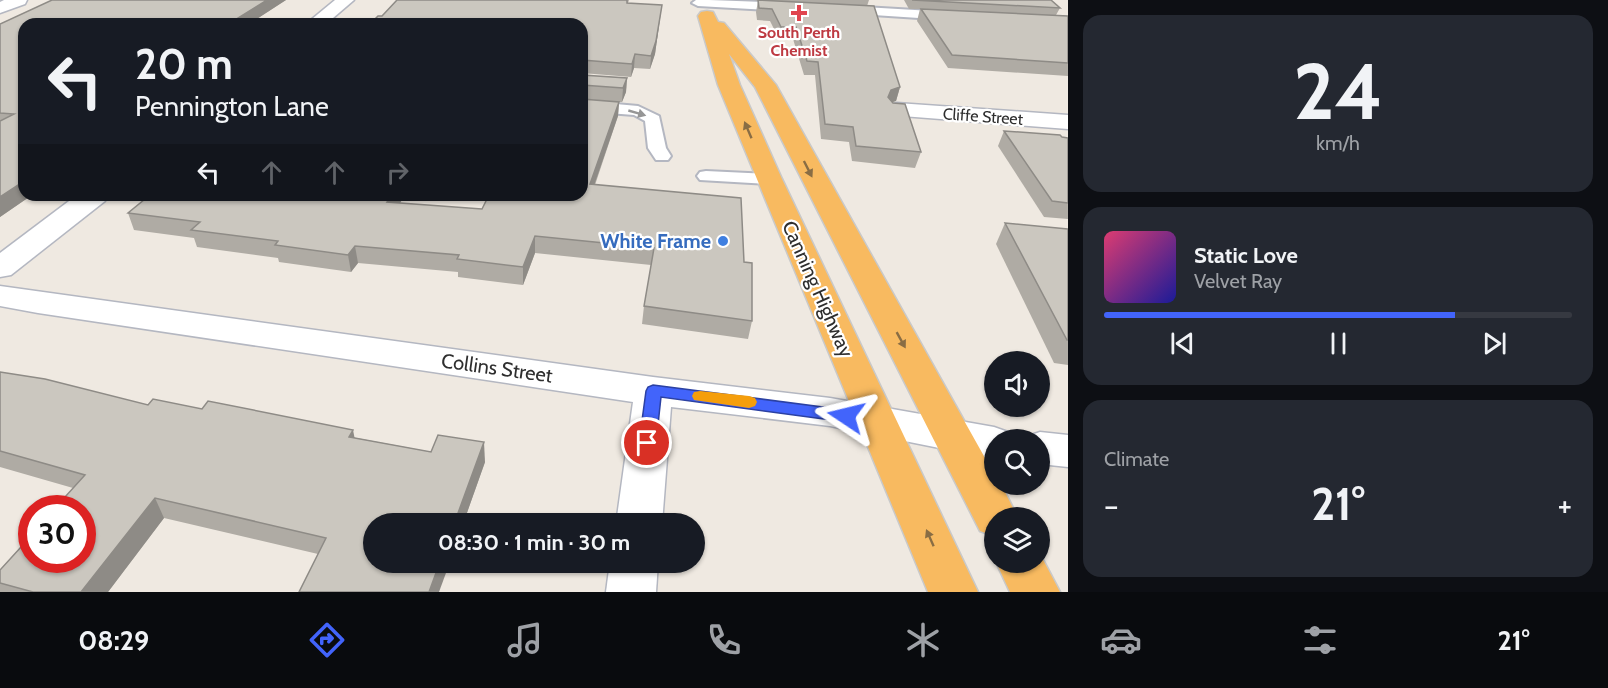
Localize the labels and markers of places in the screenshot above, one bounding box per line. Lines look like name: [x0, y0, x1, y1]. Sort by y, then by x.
marker: South Perth Chemist: [792, 6, 806, 20]
place label: South Perth Chemist: [758, 23, 840, 60]
place label: White Frame: [600, 229, 711, 253]
marker: White Frame: [716, 234, 730, 248]
pin: [621, 417, 672, 468]

